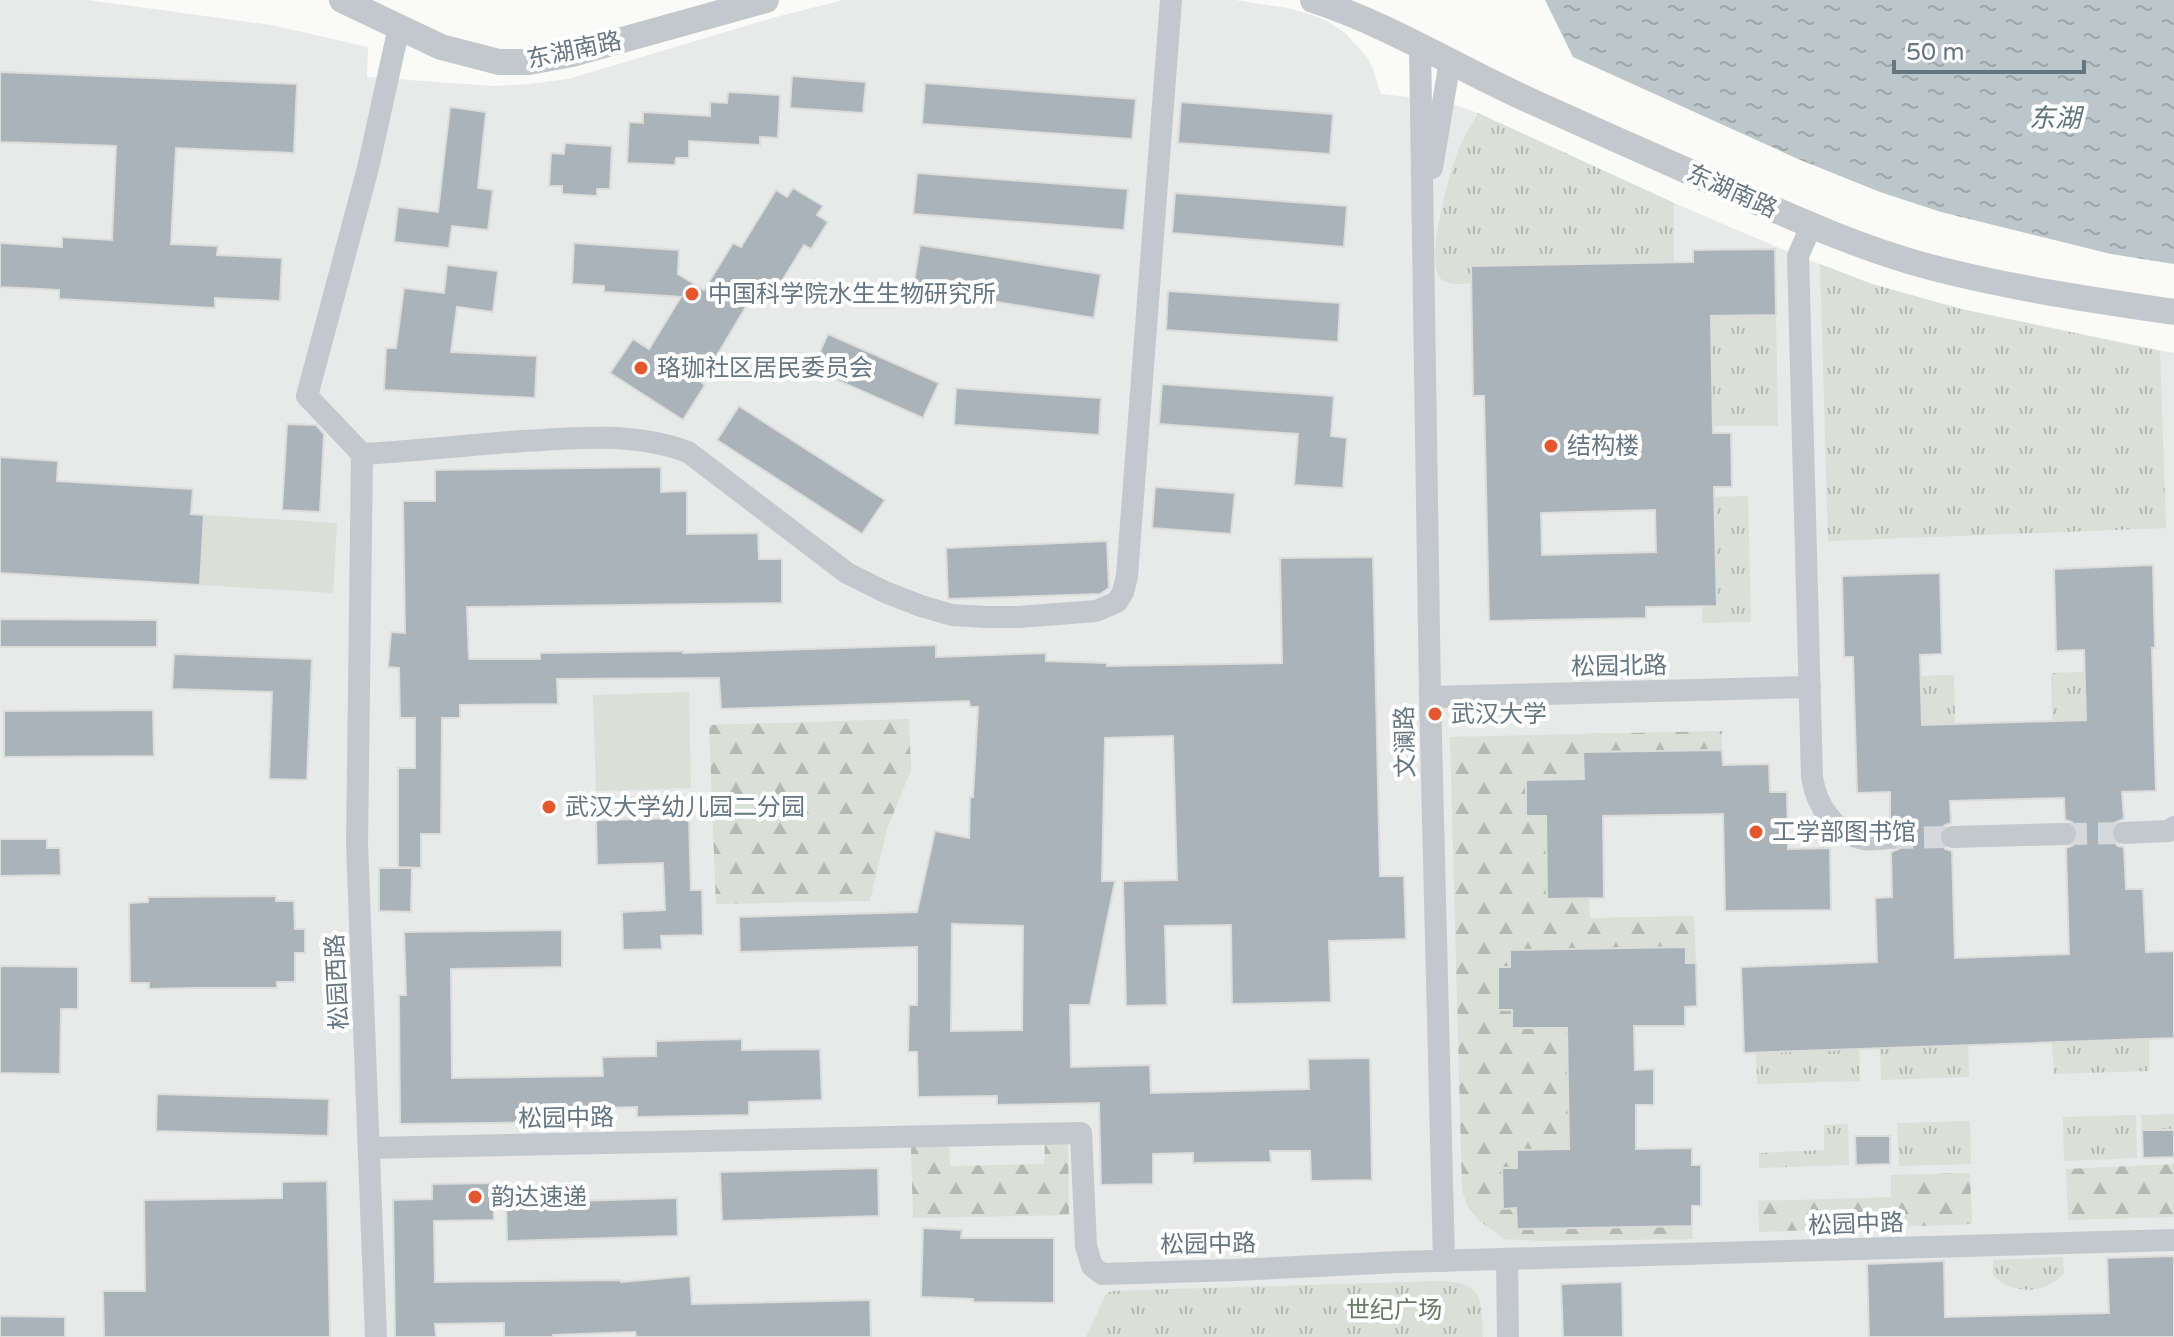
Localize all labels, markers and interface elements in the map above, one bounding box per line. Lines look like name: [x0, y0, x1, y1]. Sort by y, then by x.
scale bar: [1894, 24, 2084, 74]
street label: 东湖南路: [524, 26, 624, 75]
text: 50 m: [1906, 38, 1964, 67]
water label: 东湖: [2029, 103, 2085, 134]
street label: 东湖南路: [1682, 159, 1782, 224]
place label: 中国科学院水生生物研究所: [708, 280, 996, 309]
marker: 中国科学院水生生物研究所: [683, 285, 701, 303]
place label: 珞珈社区居民委员会: [657, 354, 873, 383]
marker: 珞珈社区居民委员会: [632, 359, 650, 377]
place label: 结构楼: [1567, 432, 1639, 461]
marker: 结构楼: [1542, 437, 1560, 455]
street label: 松园北路: [1571, 651, 1667, 682]
place label: 武汉大学: [1451, 700, 1547, 729]
marker: 武汉大学: [1426, 705, 1444, 723]
street label: 文澜路: [1390, 706, 1421, 778]
place label: 武汉大学幼儿园二分园: [565, 793, 805, 822]
marker: 武汉大学幼儿园二分园: [540, 798, 558, 816]
place label: 工学部图书馆: [1772, 818, 1916, 847]
marker: 工学部图书馆: [1747, 823, 1765, 841]
street label: 松园西路: [321, 933, 354, 1031]
street label: 松园中路: [518, 1103, 614, 1134]
place label: 韵达速递: [491, 1183, 587, 1212]
marker: 韵达速递: [466, 1188, 484, 1206]
street label: 松园中路: [1808, 1208, 1904, 1241]
street label: 松园中路: [1160, 1229, 1256, 1260]
park label: 世纪广场: [1346, 1296, 1442, 1325]

